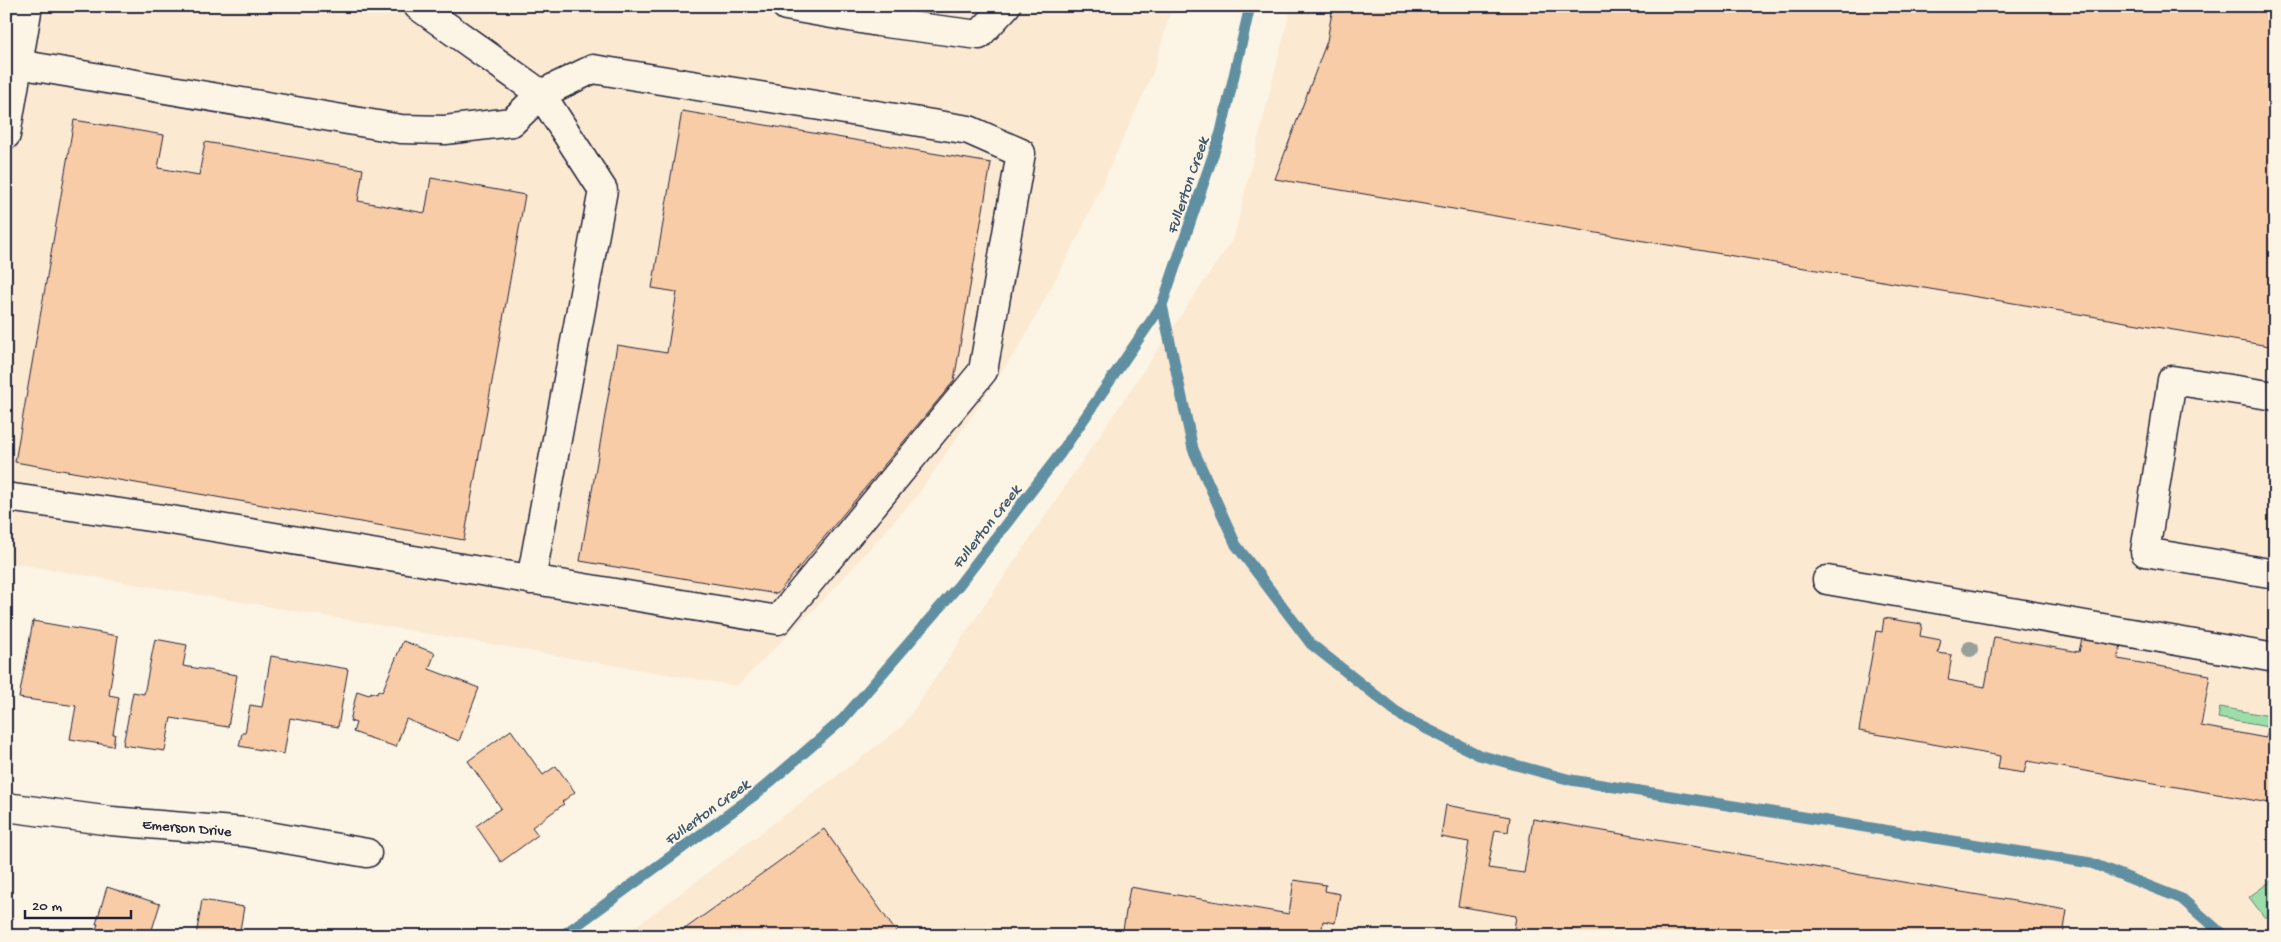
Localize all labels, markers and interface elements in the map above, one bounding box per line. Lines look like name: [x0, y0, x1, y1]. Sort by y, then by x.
water label: Fullerton Creek: [1164, 134, 1215, 237]
water label: Fullerton Creek: [949, 481, 1027, 574]
water label: Fullerton Creek: [662, 775, 756, 851]
street label: Emerson Drive: [141, 816, 233, 842]
scale bar: [25, 887, 131, 919]
text: 20 m: [32, 898, 62, 916]

